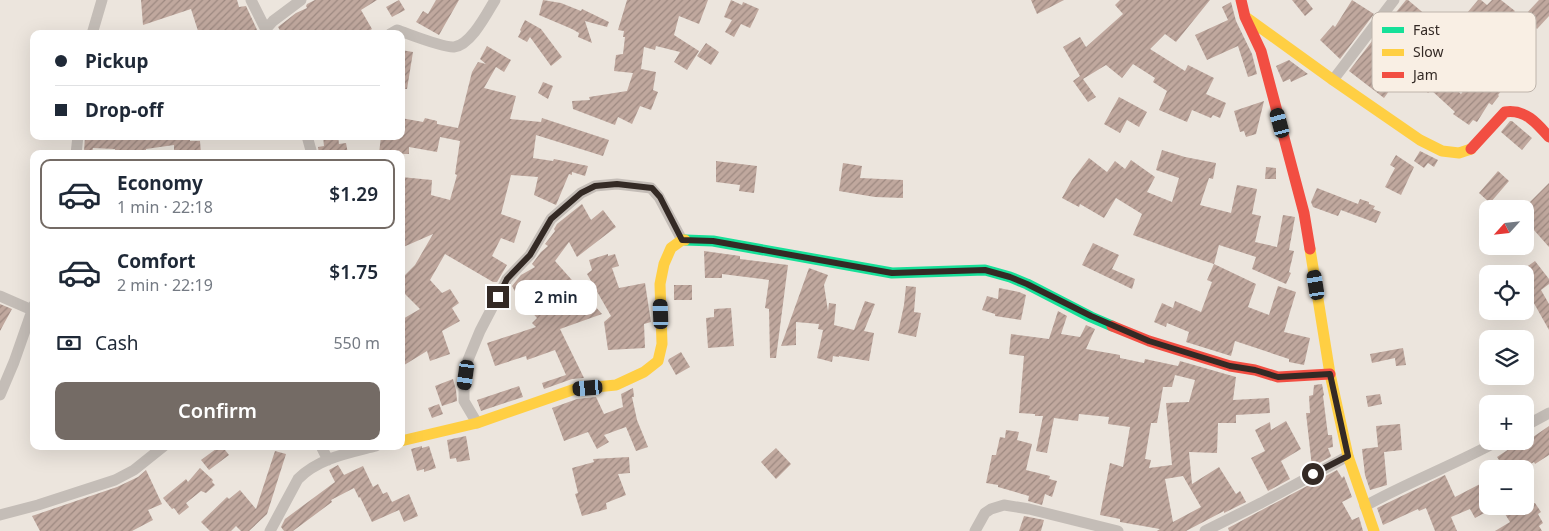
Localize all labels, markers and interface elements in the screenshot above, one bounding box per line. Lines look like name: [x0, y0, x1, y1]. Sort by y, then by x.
legend: [1372, 12, 1536, 92]
text: Fast: [1413, 20, 1440, 39]
text: Slow: [1413, 42, 1444, 61]
text: Pickup: [85, 48, 148, 74]
text: Jam: [1411, 65, 1438, 84]
text: Drop-off: [85, 97, 164, 123]
car: [1268, 107, 1291, 139]
text: Economy: [117, 170, 203, 196]
icon: car: [57, 172, 102, 217]
text: $1.29: [329, 181, 378, 207]
text: 1 min · 22:18: [117, 196, 213, 218]
north arrow: [1479, 200, 1534, 255]
map controls: [1479, 200, 1534, 515]
text: Comfort: [117, 248, 196, 274]
icon: car: [57, 250, 102, 295]
text: $1.75: [329, 259, 378, 285]
button: locate: [1479, 265, 1534, 320]
car: [1306, 269, 1325, 301]
text: 2 min · 22:19: [117, 274, 213, 296]
callout: 2 min: [516, 280, 598, 314]
route end: [487, 286, 509, 308]
text: 2 min: [534, 286, 578, 308]
car: [652, 299, 669, 329]
icon: cash: [55, 329, 83, 357]
text: Cash: [95, 330, 139, 356]
button: layers: [1479, 330, 1534, 385]
text: 550 m: [333, 332, 380, 354]
car: [456, 359, 475, 391]
car: [572, 379, 603, 397]
button: Confirm: [55, 382, 380, 440]
button: +: [1479, 395, 1534, 450]
button: −: [1479, 460, 1534, 515]
route start: [1302, 463, 1324, 485]

